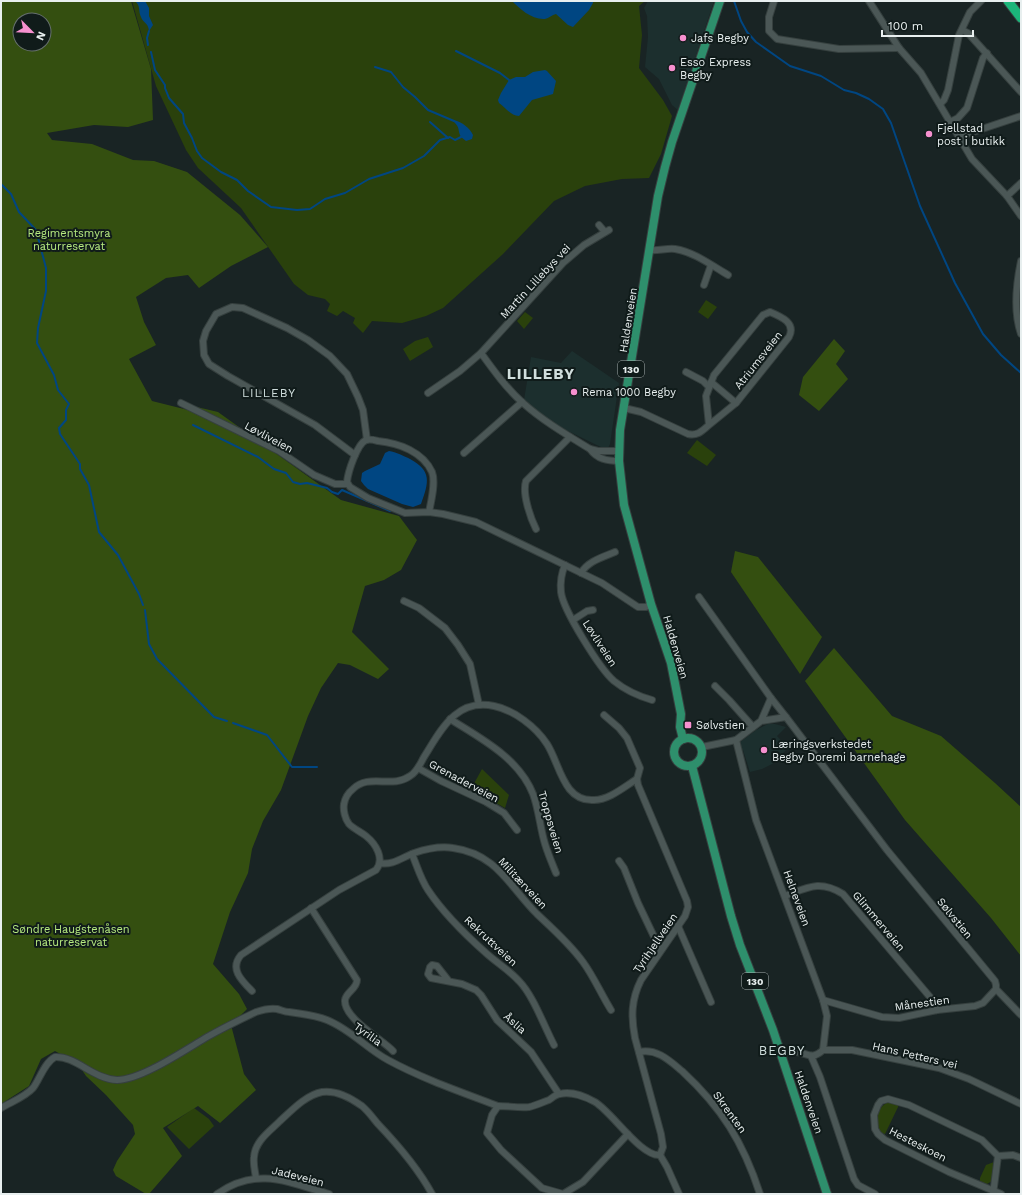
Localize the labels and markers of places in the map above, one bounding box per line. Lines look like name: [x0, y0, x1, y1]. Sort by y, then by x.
place label: Jafs Begby: [691, 32, 749, 45]
marker: Jafs Begby: [678, 33, 688, 43]
place label: Esso Express Begby: [680, 56, 751, 82]
marker: Esso Express Begby: [667, 63, 677, 73]
place label: Fjellstad post i butikk: [937, 122, 1005, 148]
marker: Fjellstad post i butikk: [924, 129, 934, 139]
place label: Rema 1000 Begby: [582, 386, 676, 399]
marker: Rema 1000 Begby: [569, 387, 579, 397]
place label: Sølvstien: [696, 719, 745, 732]
marker: Sølvstien: [683, 720, 693, 730]
place label: Læringsverkstedet Begby Doremi barnehage: [772, 738, 906, 764]
marker: Læringsverkstedet Begby Doremi barnehage: [759, 745, 769, 755]

